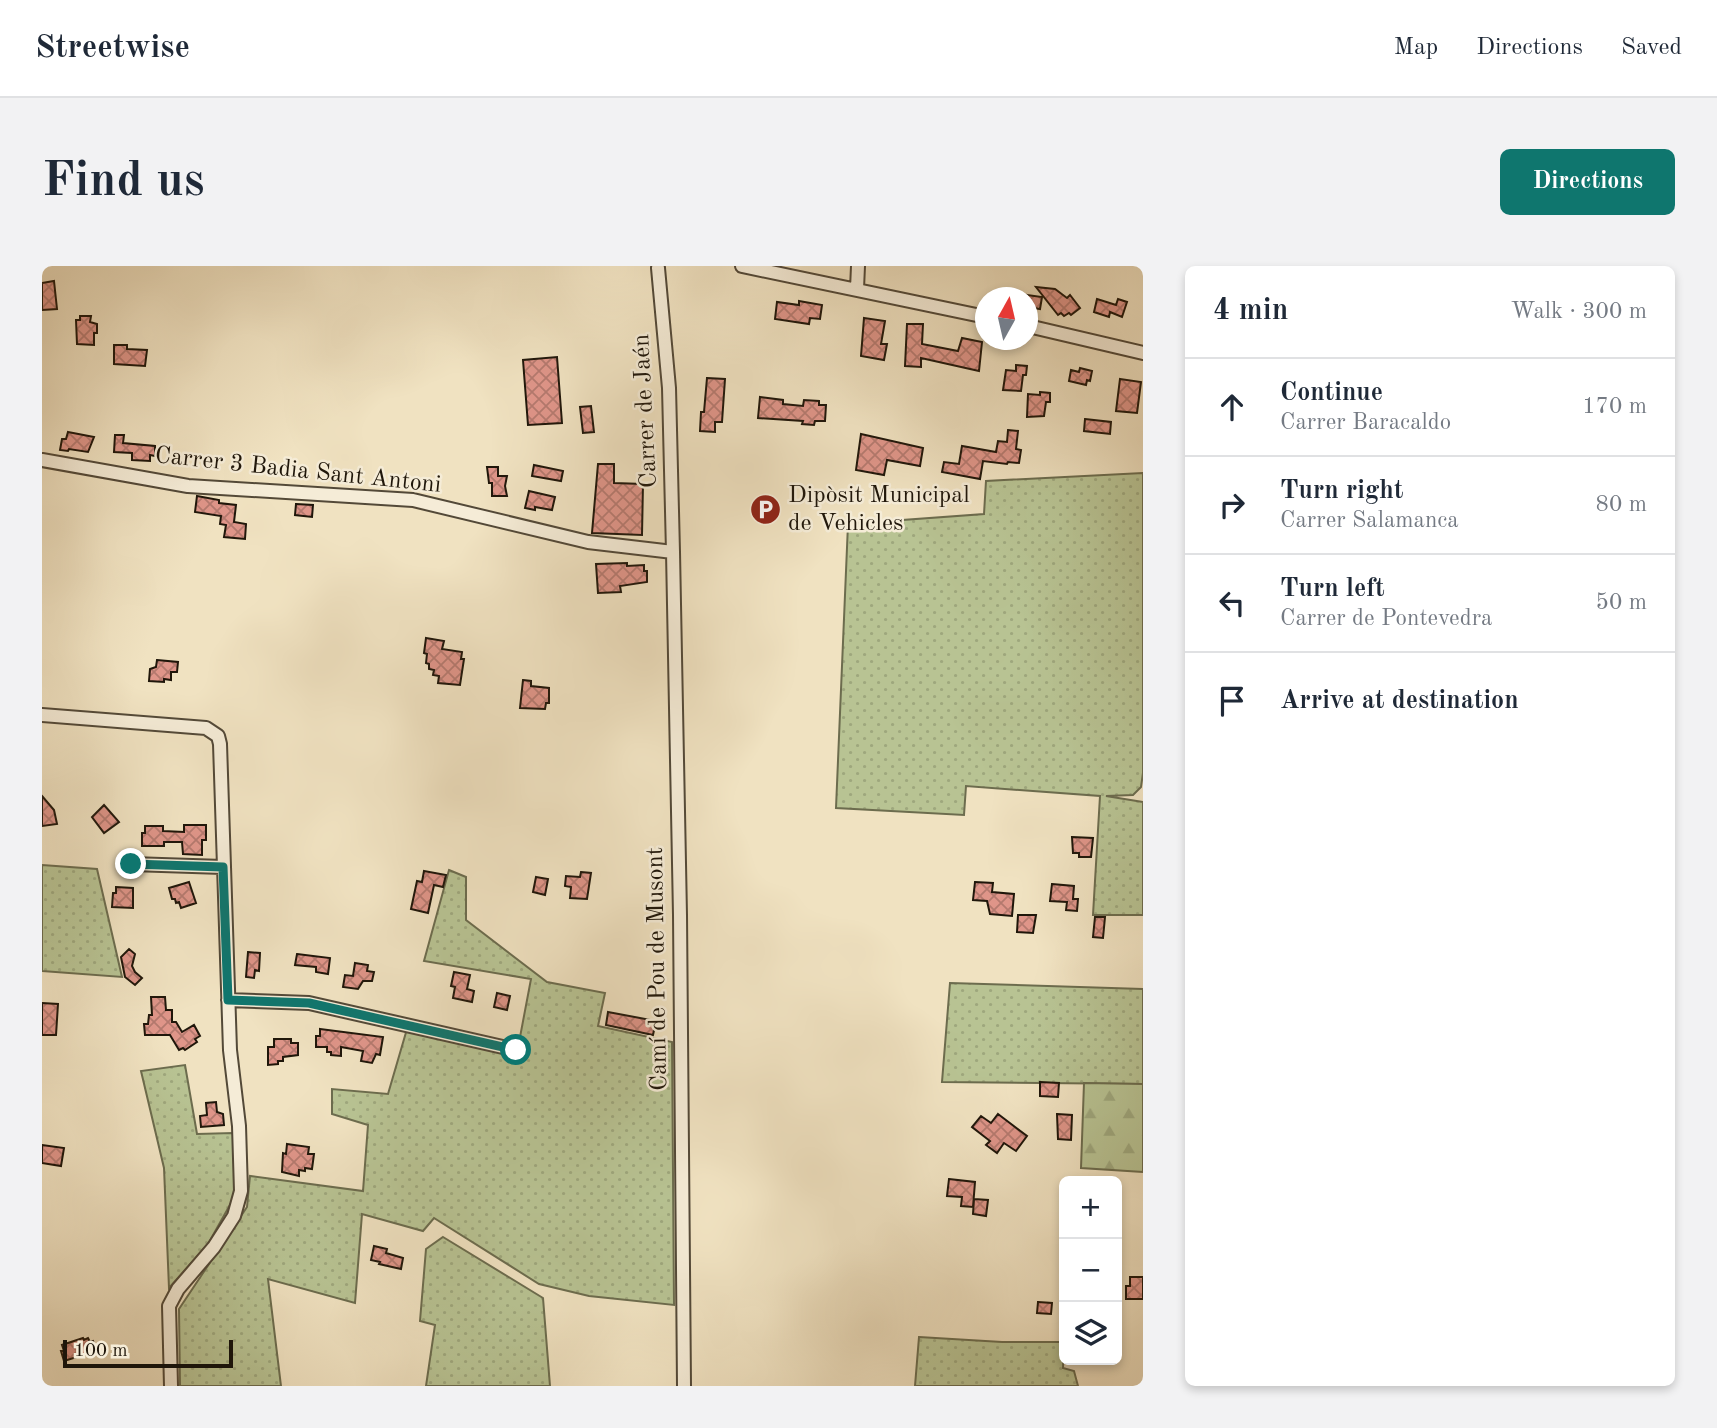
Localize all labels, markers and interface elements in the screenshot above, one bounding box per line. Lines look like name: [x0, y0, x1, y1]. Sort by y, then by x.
text: Streetwise: [35, 32, 190, 65]
text: Map: [1394, 36, 1438, 60]
text: Directions: [1476, 36, 1583, 60]
text: Saved: [1621, 36, 1682, 60]
button: Directions: [1500, 149, 1675, 215]
text: Find us: [42, 158, 205, 207]
north arrow: [975, 287, 1038, 350]
text: 4 min: [1213, 296, 1288, 326]
text: Walk · 300 m: [1511, 300, 1647, 323]
street label: Carrer de Jaén: [630, 333, 662, 489]
text: Continue: [1280, 380, 1383, 406]
icon: ahead: [1213, 388, 1251, 426]
text: 170 m: [1582, 395, 1647, 418]
text: Carrer Baracaldo: [1280, 411, 1451, 434]
street label: Carrer 3 Badia Sant Antoni: [154, 444, 442, 498]
text: Turn right: [1280, 478, 1403, 504]
place label: Dipòsit Municipal de Vehicles: [788, 484, 970, 536]
icon: right: [1213, 486, 1251, 524]
parking icon: Dipòsit Municipal de Vehicles: [748, 493, 782, 527]
text: 80 m: [1596, 493, 1647, 516]
text: Carrer Salamanca: [1280, 509, 1459, 532]
text: Turn left: [1280, 576, 1385, 602]
icon: left: [1213, 584, 1251, 622]
text: 50 m: [1596, 591, 1647, 614]
text: Carrer de Pontevedra: [1280, 607, 1492, 630]
icon: arrive: [1213, 682, 1251, 720]
text: Arrive at destination: [1280, 688, 1519, 714]
street label: Camí de Pou de Musont: [644, 847, 672, 1091]
route end: [115, 848, 146, 879]
route start: [500, 1034, 531, 1065]
map controls: [1059, 1176, 1122, 1365]
button: +: [1059, 1176, 1122, 1239]
button: −: [1059, 1239, 1122, 1302]
button: layers: [1059, 1302, 1122, 1365]
scale bar: [63, 1337, 233, 1369]
text: 100 m: [74, 1342, 127, 1361]

